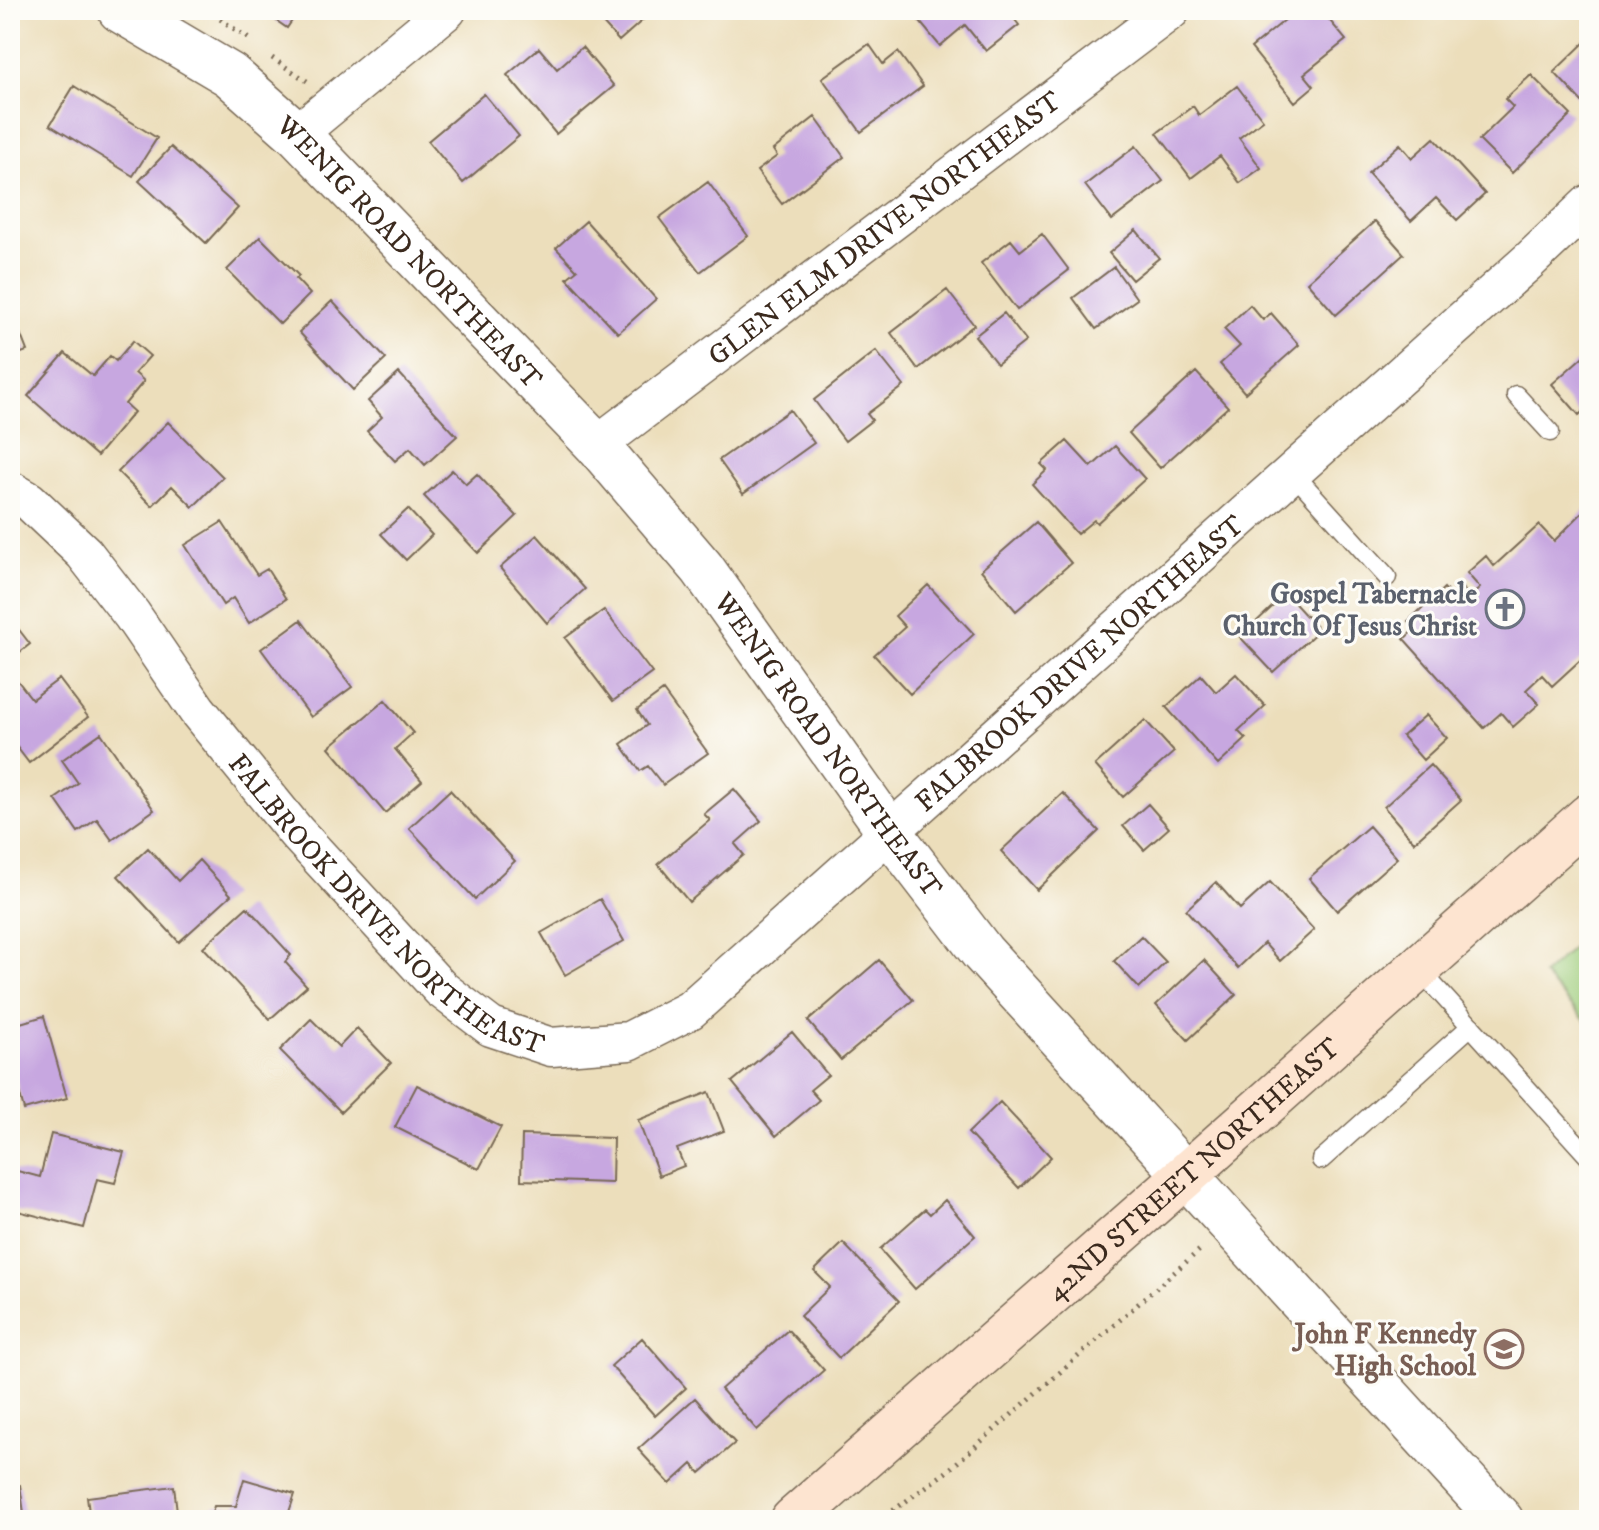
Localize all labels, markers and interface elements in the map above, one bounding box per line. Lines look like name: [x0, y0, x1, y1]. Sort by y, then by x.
street label: GLEN ELM DRIVE NORTHEAST: [701, 84, 1068, 374]
street label: WENIG ROAD NORTHEAST: [268, 108, 549, 397]
street label: FALBROOK DRIVE NORTHEAST: [908, 508, 1252, 820]
place label: Gospel Tabernacle Church Of Jesus Christ: [1223, 577, 1477, 644]
street label: WENIG ROAD NORTHEAST: [705, 585, 949, 904]
church icon: Gospel Tabernacle Church Of Jesus Christ: [1484, 588, 1526, 630]
street label: FALBROOK DRIVE NORTHEAST: [220, 747, 549, 1063]
street label: 42ND STREET NORTHEAST: [1039, 1031, 1347, 1309]
place label: John F Kennedy High School: [1292, 1317, 1477, 1384]
school or university icon: John F Kennedy High School: [1483, 1328, 1525, 1370]

